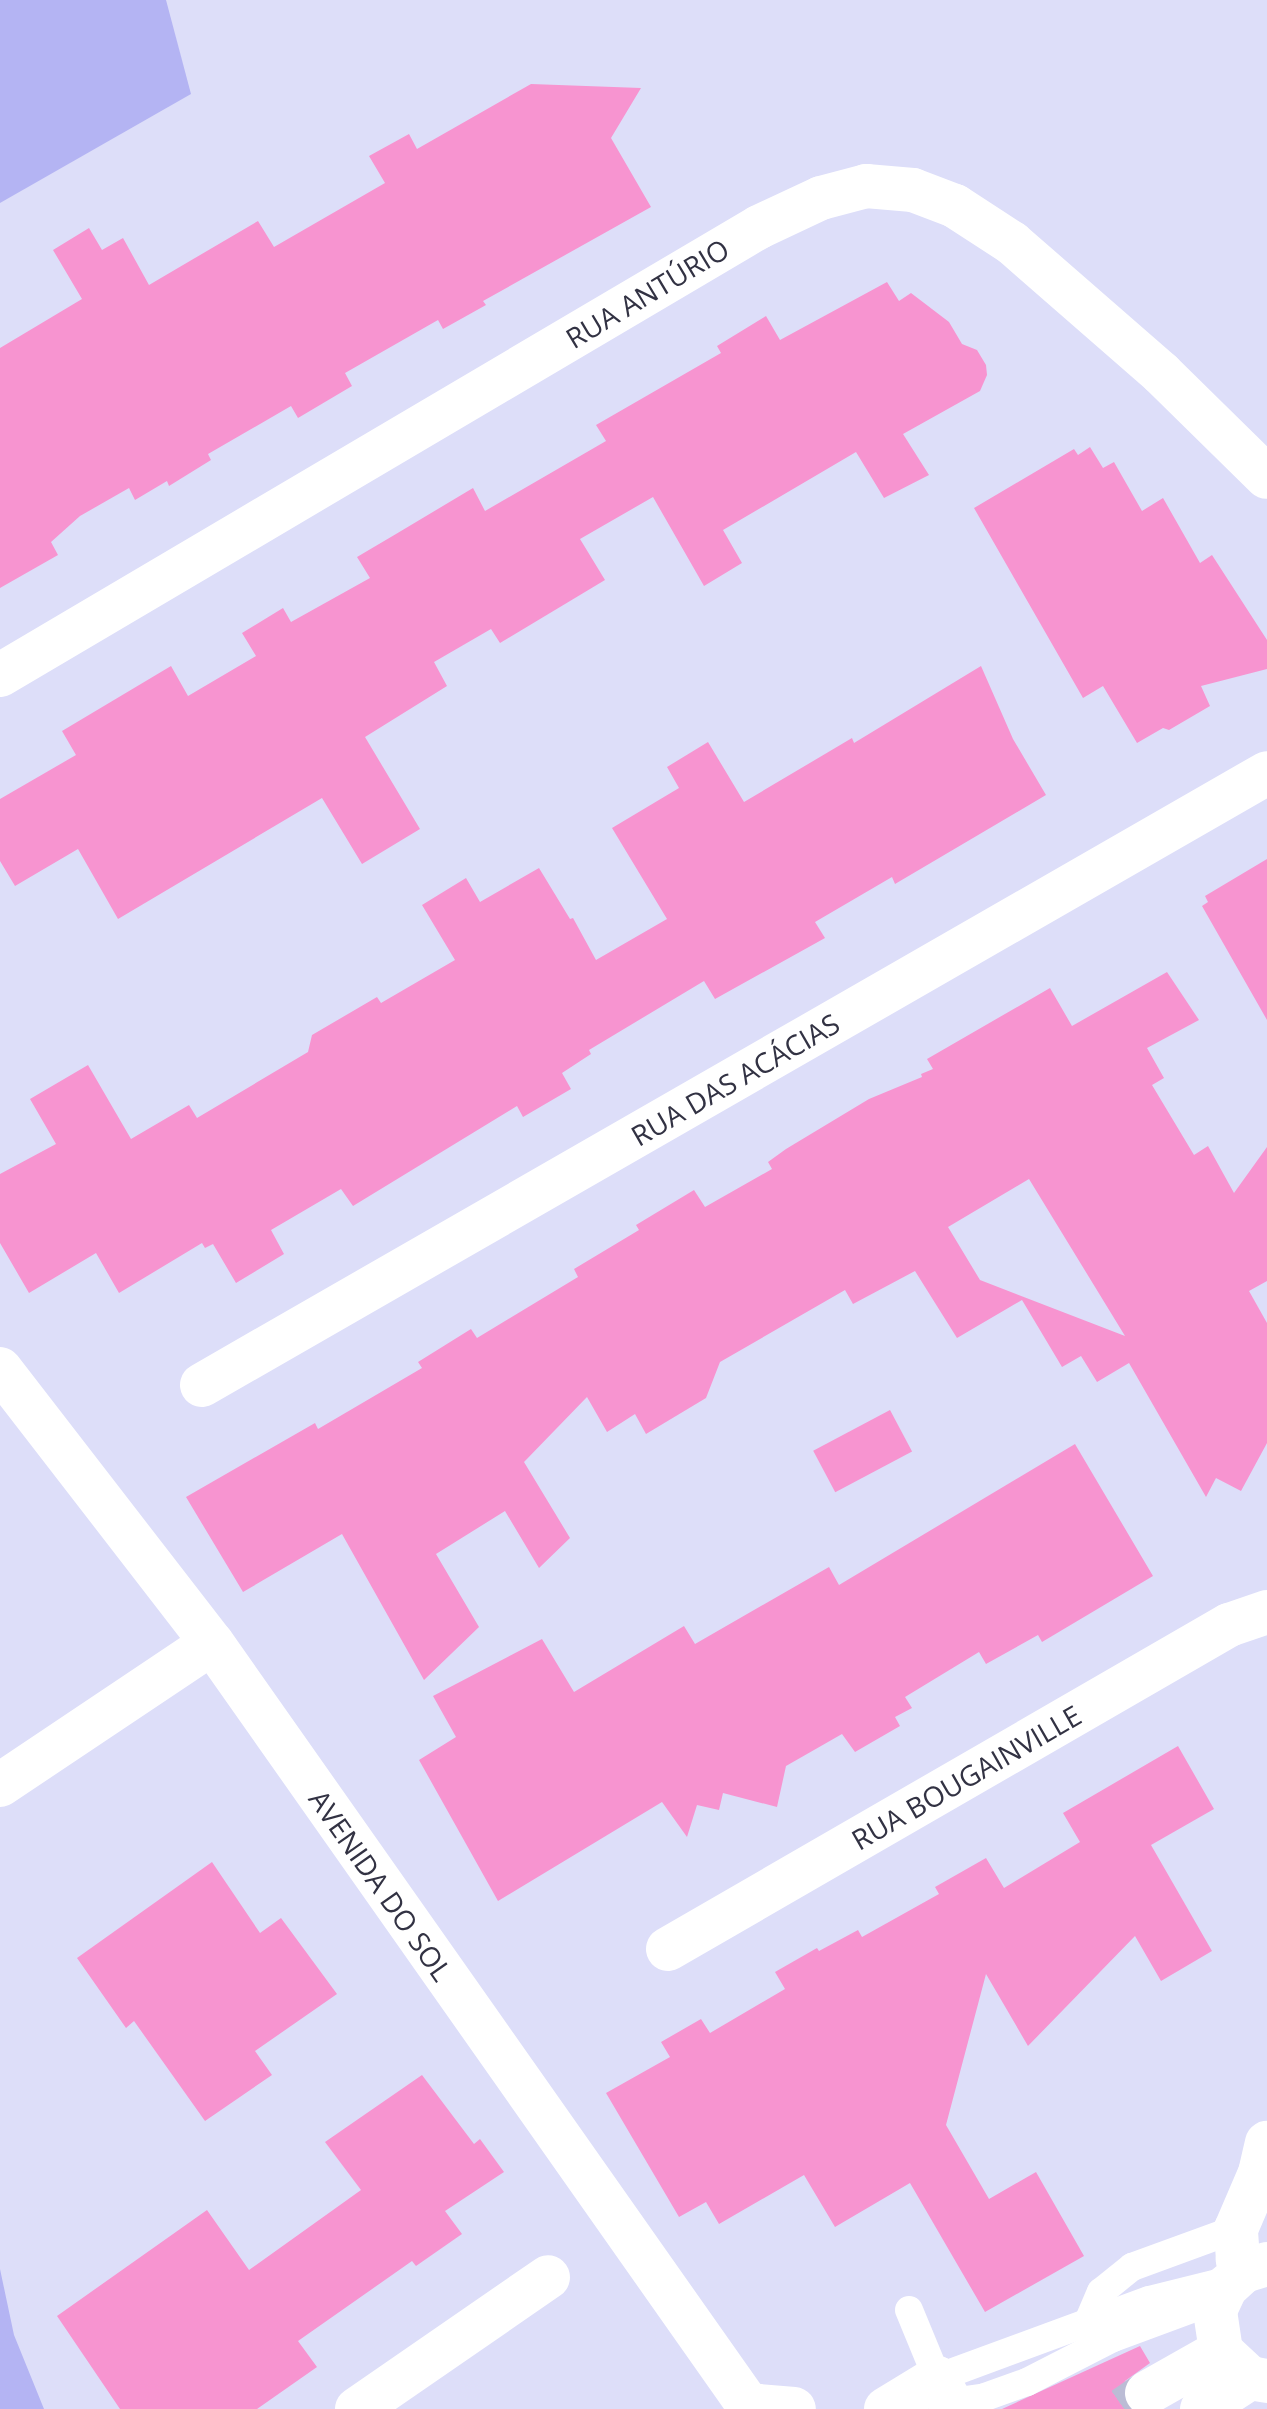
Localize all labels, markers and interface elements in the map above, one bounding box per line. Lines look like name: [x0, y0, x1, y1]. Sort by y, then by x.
street label: RUA ANTÚRIO: [559, 231, 735, 355]
street label: RUA DAS ACÁCIAS: [625, 1006, 845, 1152]
street label: RUA BOUGAINVILLE: [845, 1698, 1087, 1856]
street label: AVENIDA DO SOL: [303, 1783, 459, 1987]

